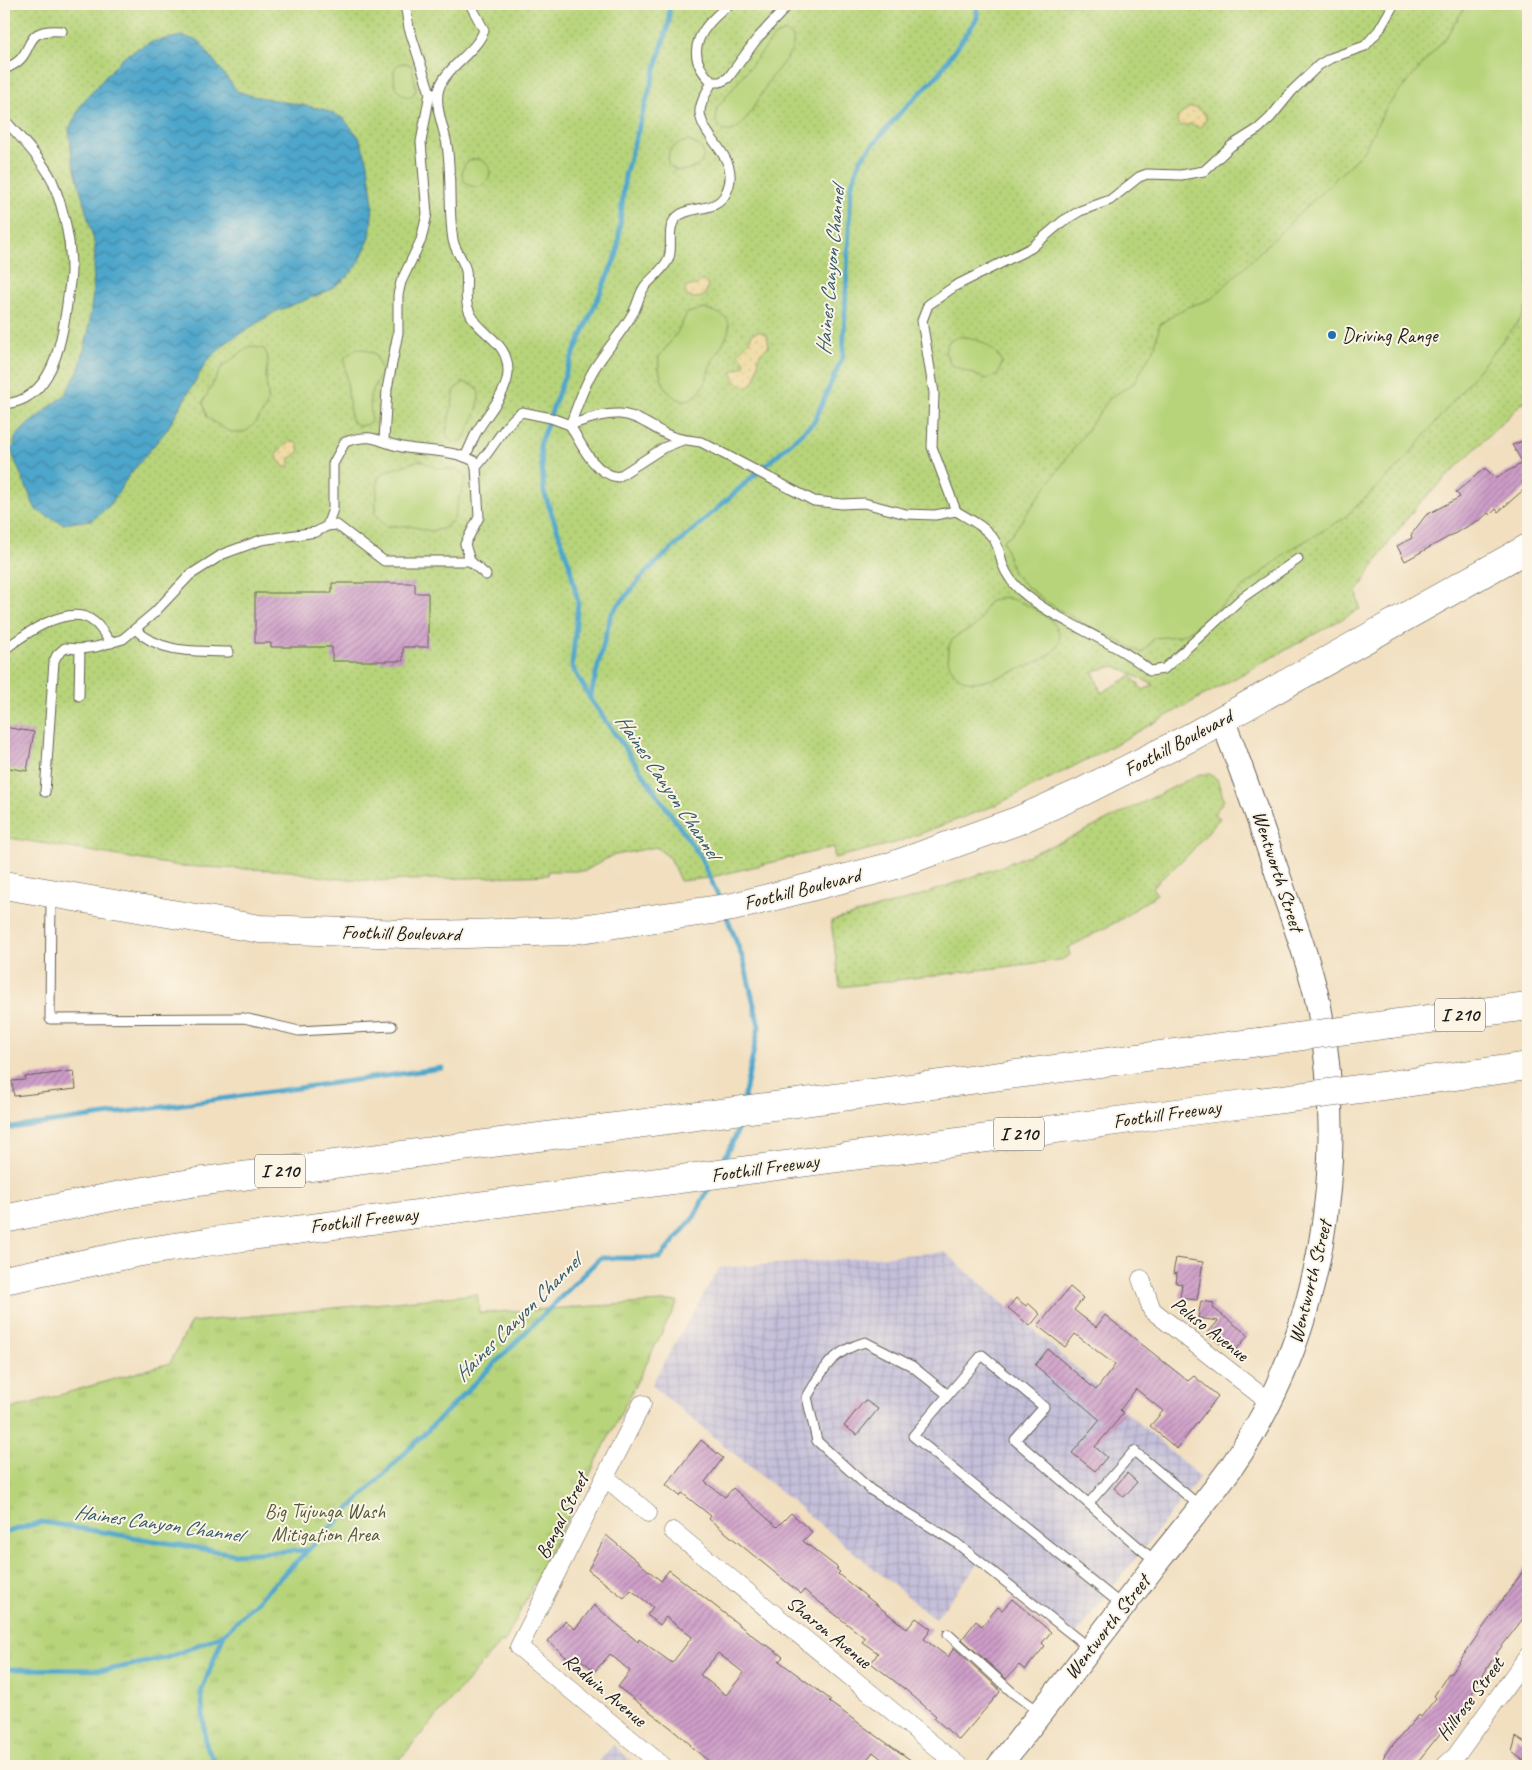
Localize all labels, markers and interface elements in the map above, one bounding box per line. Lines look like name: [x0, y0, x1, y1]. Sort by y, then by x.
water label: Haines Canyon Channel: [810, 180, 851, 356]
place label: Driving Range: [1342, 323, 1439, 348]
marker: Driving Range: [1326, 329, 1338, 341]
street label: Foothill Boulevard: [1120, 703, 1239, 782]
water label: Haines Canyon Channel: [610, 709, 729, 868]
street label: Wentworth Street: [1247, 807, 1310, 938]
street label: Foothill Boulevard: [741, 862, 866, 916]
street label: Foothill Boulevard: [341, 919, 464, 947]
road number: I 210: [1435, 998, 1485, 1032]
street label: Foothill Freeway: [1112, 1094, 1225, 1134]
road number: I 210: [994, 1118, 1044, 1150]
street label: Foothill Freeway: [710, 1148, 823, 1188]
road number: I 210: [255, 1154, 305, 1188]
street label: Foothill Freeway: [309, 1201, 422, 1239]
street label: Wentworth Street: [1283, 1215, 1338, 1346]
water label: Haines Canyon Channel: [448, 1245, 590, 1387]
street label: Peluso Avenue: [1166, 1291, 1255, 1368]
street label: Bengal Street: [530, 1466, 596, 1563]
water label: Haines Canyon Channel: [73, 1498, 250, 1548]
park label: Big Tujunga Wash Mitigation Area: [265, 1499, 386, 1547]
street label: Wentworth Street: [1059, 1567, 1158, 1684]
street label: Sharon Avenue: [781, 1590, 878, 1675]
street label: Radwin Avenue: [558, 1648, 653, 1733]
street label: Hillrose Street: [1431, 1651, 1511, 1745]

